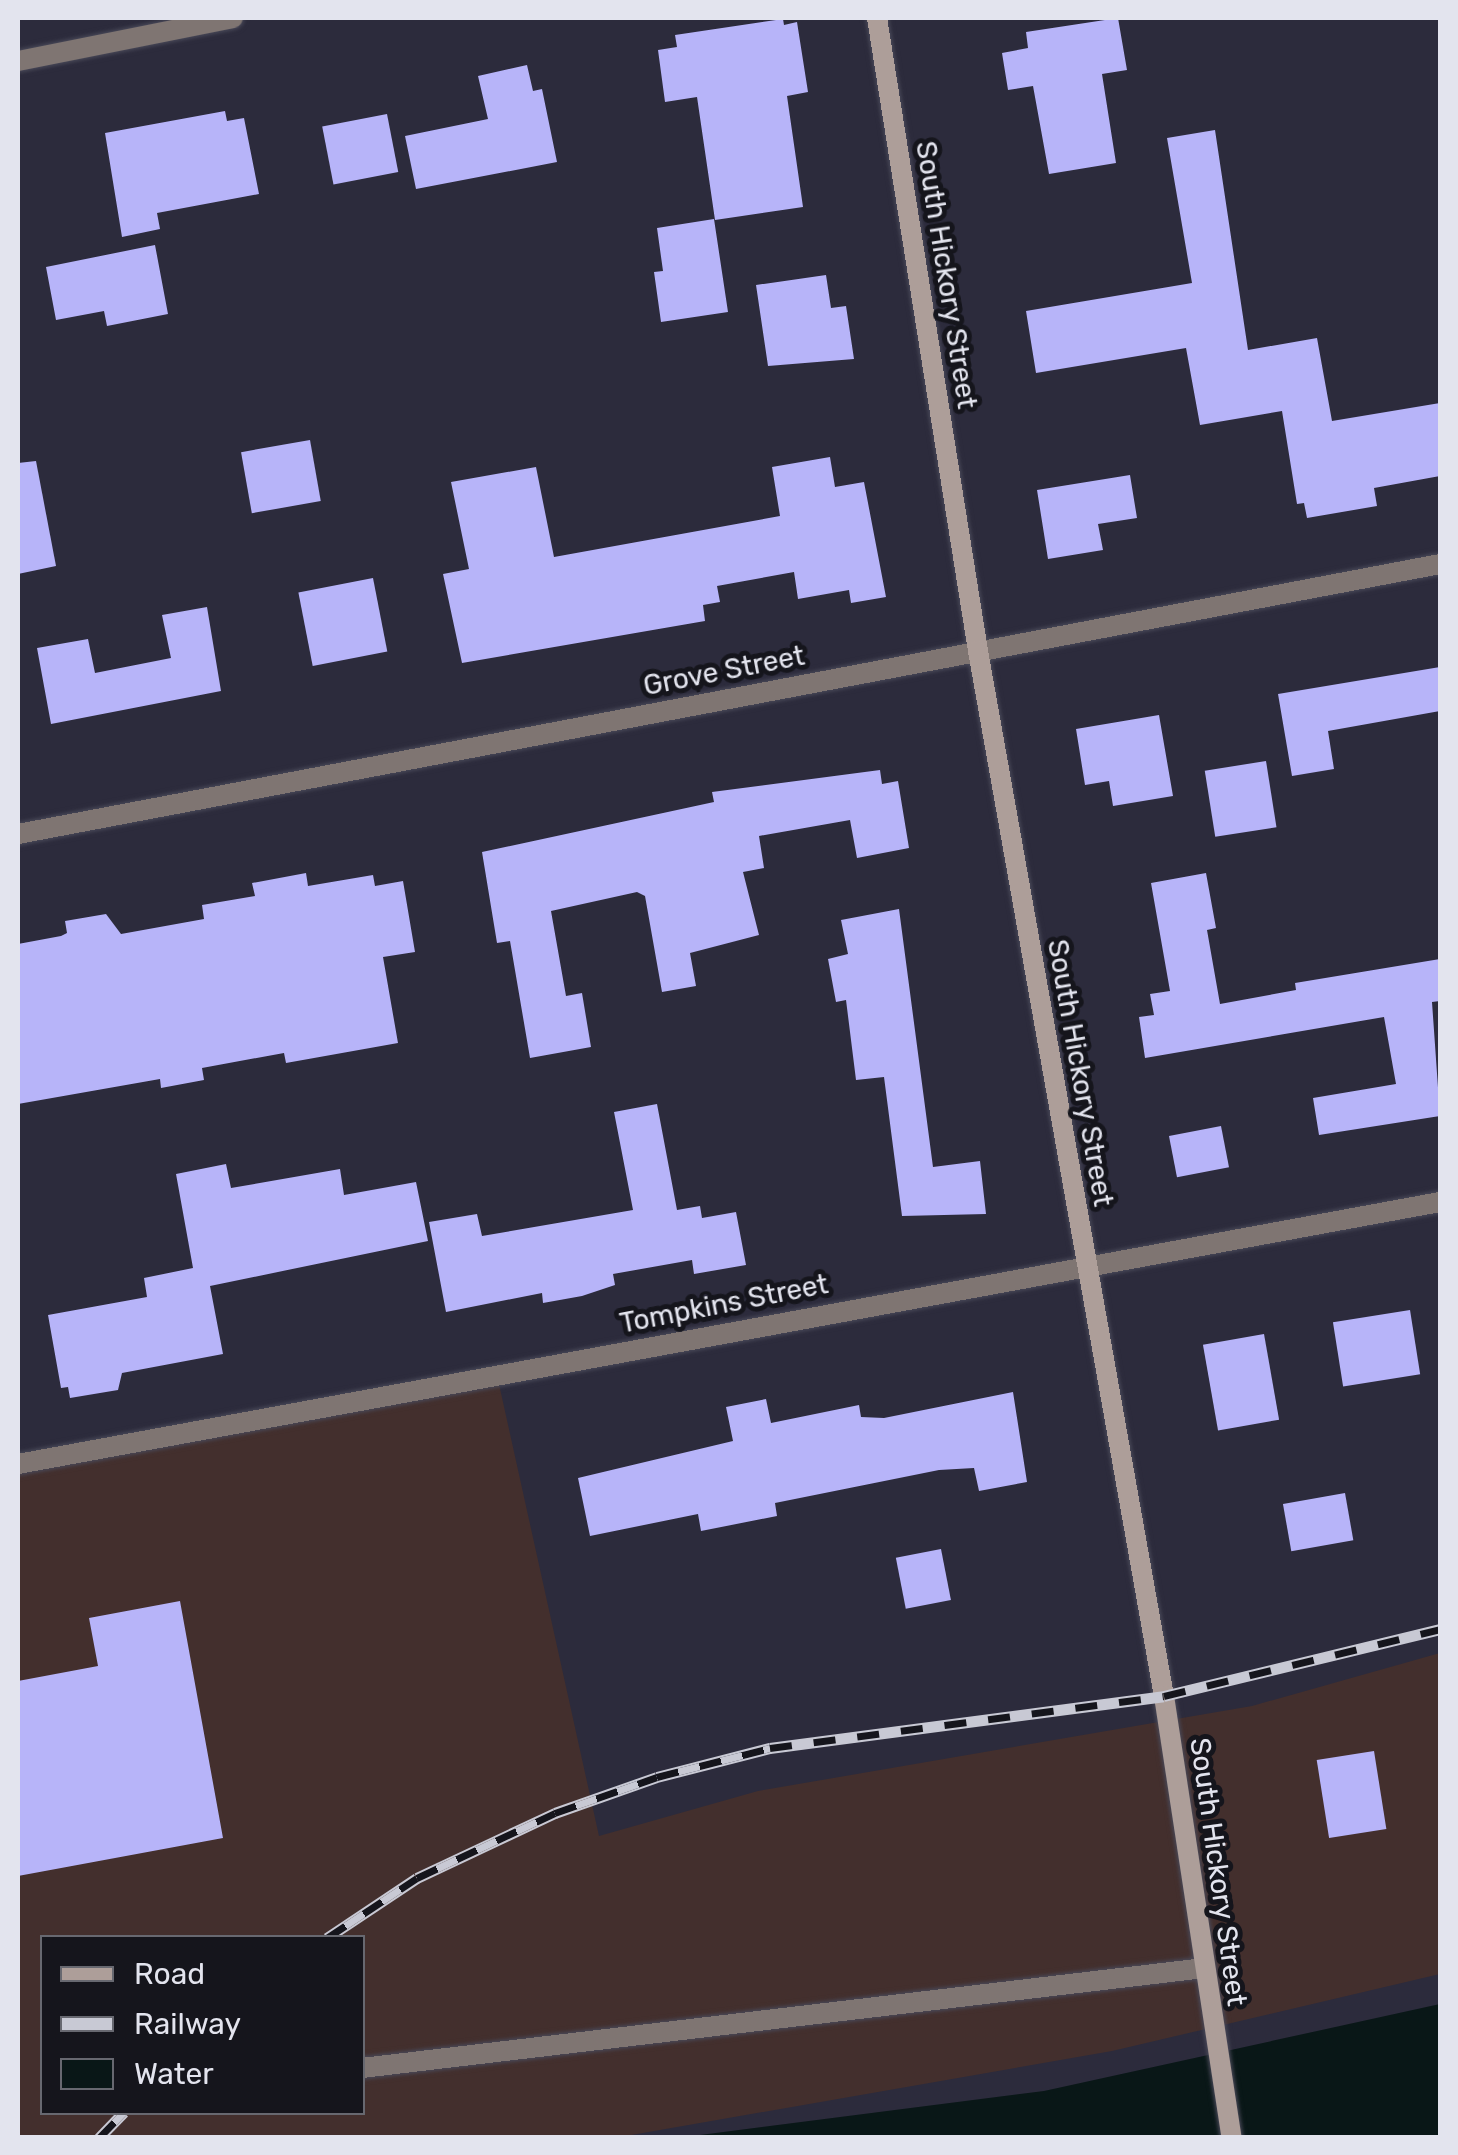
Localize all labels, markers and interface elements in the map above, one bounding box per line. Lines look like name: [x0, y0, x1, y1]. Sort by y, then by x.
street label: South Hickory Street: [908, 138, 984, 412]
street label: Grove Street: [641, 639, 807, 703]
street label: South Hickory Street: [1040, 937, 1120, 1209]
street label: Tompkins Street: [617, 1267, 831, 1341]
street label: South Hickory Street: [1182, 1735, 1254, 2009]
legend: [40, 1935, 365, 2115]
text: Road: [134, 1956, 205, 1992]
text: Railway: [134, 2006, 241, 2042]
text: Water: [134, 2056, 214, 2092]

